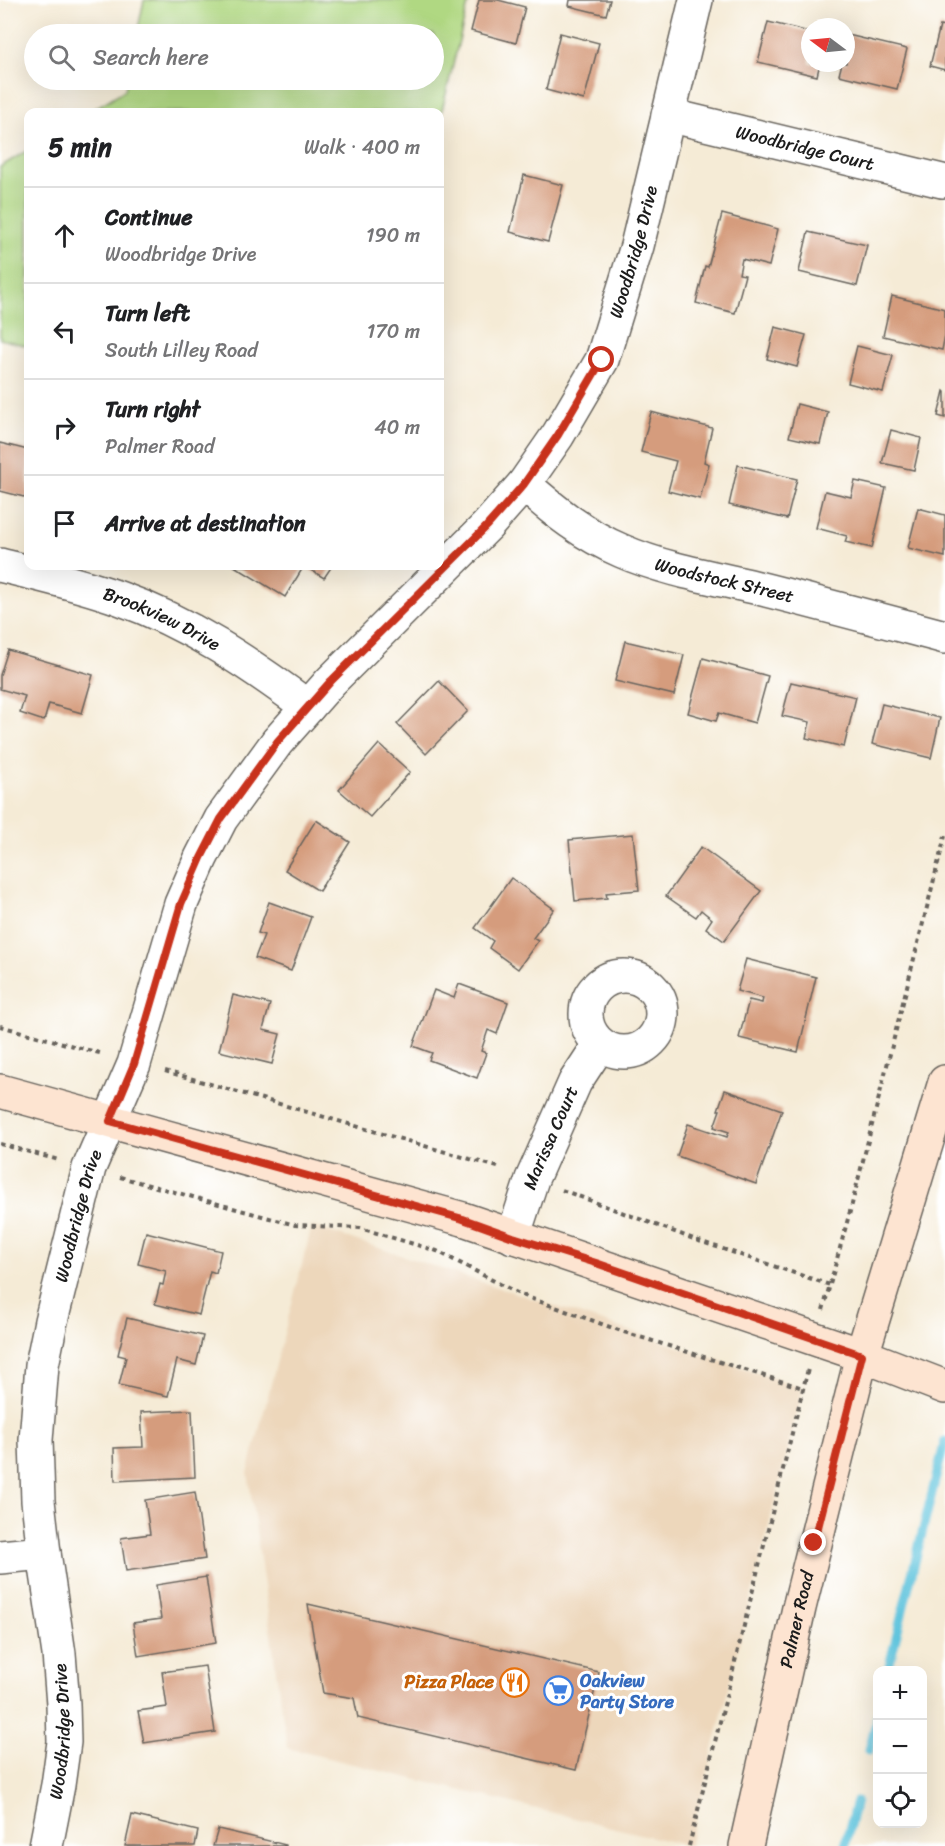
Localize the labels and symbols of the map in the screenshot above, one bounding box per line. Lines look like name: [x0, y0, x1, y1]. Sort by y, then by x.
north arrow: [801, 18, 855, 72]
street label: Woodbridge Court: [733, 116, 878, 180]
street label: Woodbridge Drive: [600, 182, 667, 322]
route start: [588, 346, 614, 372]
street label: Woodstock Street: [651, 548, 797, 613]
street label: Brookview Drive: [99, 578, 227, 660]
street label: Marissa Court: [514, 1081, 587, 1194]
street label: Woodbridge Drive: [45, 1144, 111, 1286]
route end: [800, 1529, 826, 1555]
street label: Palmer Road: [770, 1566, 824, 1671]
street label: Woodbridge Drive: [40, 1662, 80, 1802]
place label: Oakview Party Store: [580, 1665, 675, 1718]
place label: Pizza Place: [404, 1666, 495, 1698]
restaurant icon: Pizza Place: [499, 1666, 531, 1698]
supermarket icon: Oakview Party Store: [543, 1675, 575, 1707]

